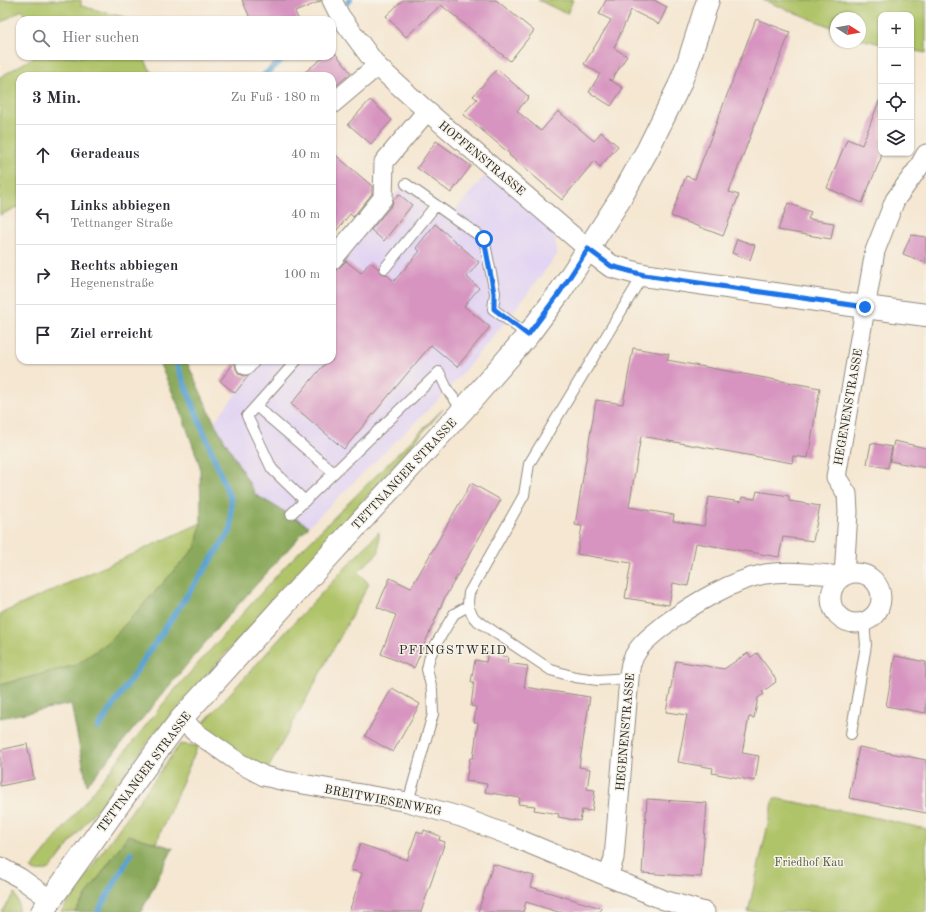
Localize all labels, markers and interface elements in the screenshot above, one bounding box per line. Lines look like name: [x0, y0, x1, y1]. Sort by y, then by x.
north arrow: [830, 12, 866, 48]
map controls: [878, 12, 914, 156]
button: +: [878, 12, 914, 48]
search box: [16, 16, 336, 60]
icon: search: [30, 27, 52, 49]
text: Hier suchen: [62, 31, 139, 46]
button: −: [878, 48, 914, 84]
button: locate: [878, 84, 914, 120]
text: 3 Min.: [32, 90, 81, 107]
text: Zu Fuß · 180 m: [231, 91, 320, 104]
street label: HOPFENSTRASSE: [436, 119, 527, 198]
button: layers: [878, 120, 914, 156]
icon: ahead: [32, 144, 54, 166]
text: Geradeaus: [70, 147, 139, 162]
text: 40 m: [291, 148, 320, 161]
text: Links abbiegen: [70, 199, 171, 214]
icon: left: [32, 204, 54, 226]
text: 40 m: [291, 208, 320, 221]
text: Tettnanger Straße: [70, 217, 173, 230]
route start: [475, 230, 493, 248]
text: Rechts abbiegen: [70, 259, 178, 274]
icon: right: [32, 264, 54, 286]
text: 100 m: [283, 268, 320, 281]
text: Hegenenstraße: [70, 277, 154, 290]
route end: [856, 298, 874, 316]
icon: arrive: [32, 324, 54, 346]
text: Ziel erreicht: [70, 327, 153, 342]
street label: HEGENENSTRASSE: [833, 348, 865, 466]
street label: TETTNANGER STRASSE: [350, 417, 459, 533]
district label: PFINGSTWEID: [399, 644, 507, 657]
street label: HEGENENSTRASSE: [615, 673, 637, 792]
street label: TETTNANGER STRASSE: [96, 710, 194, 835]
street label: BREITWIESENWEG: [323, 784, 443, 818]
park label: Friedhof Kau: [774, 857, 844, 869]

